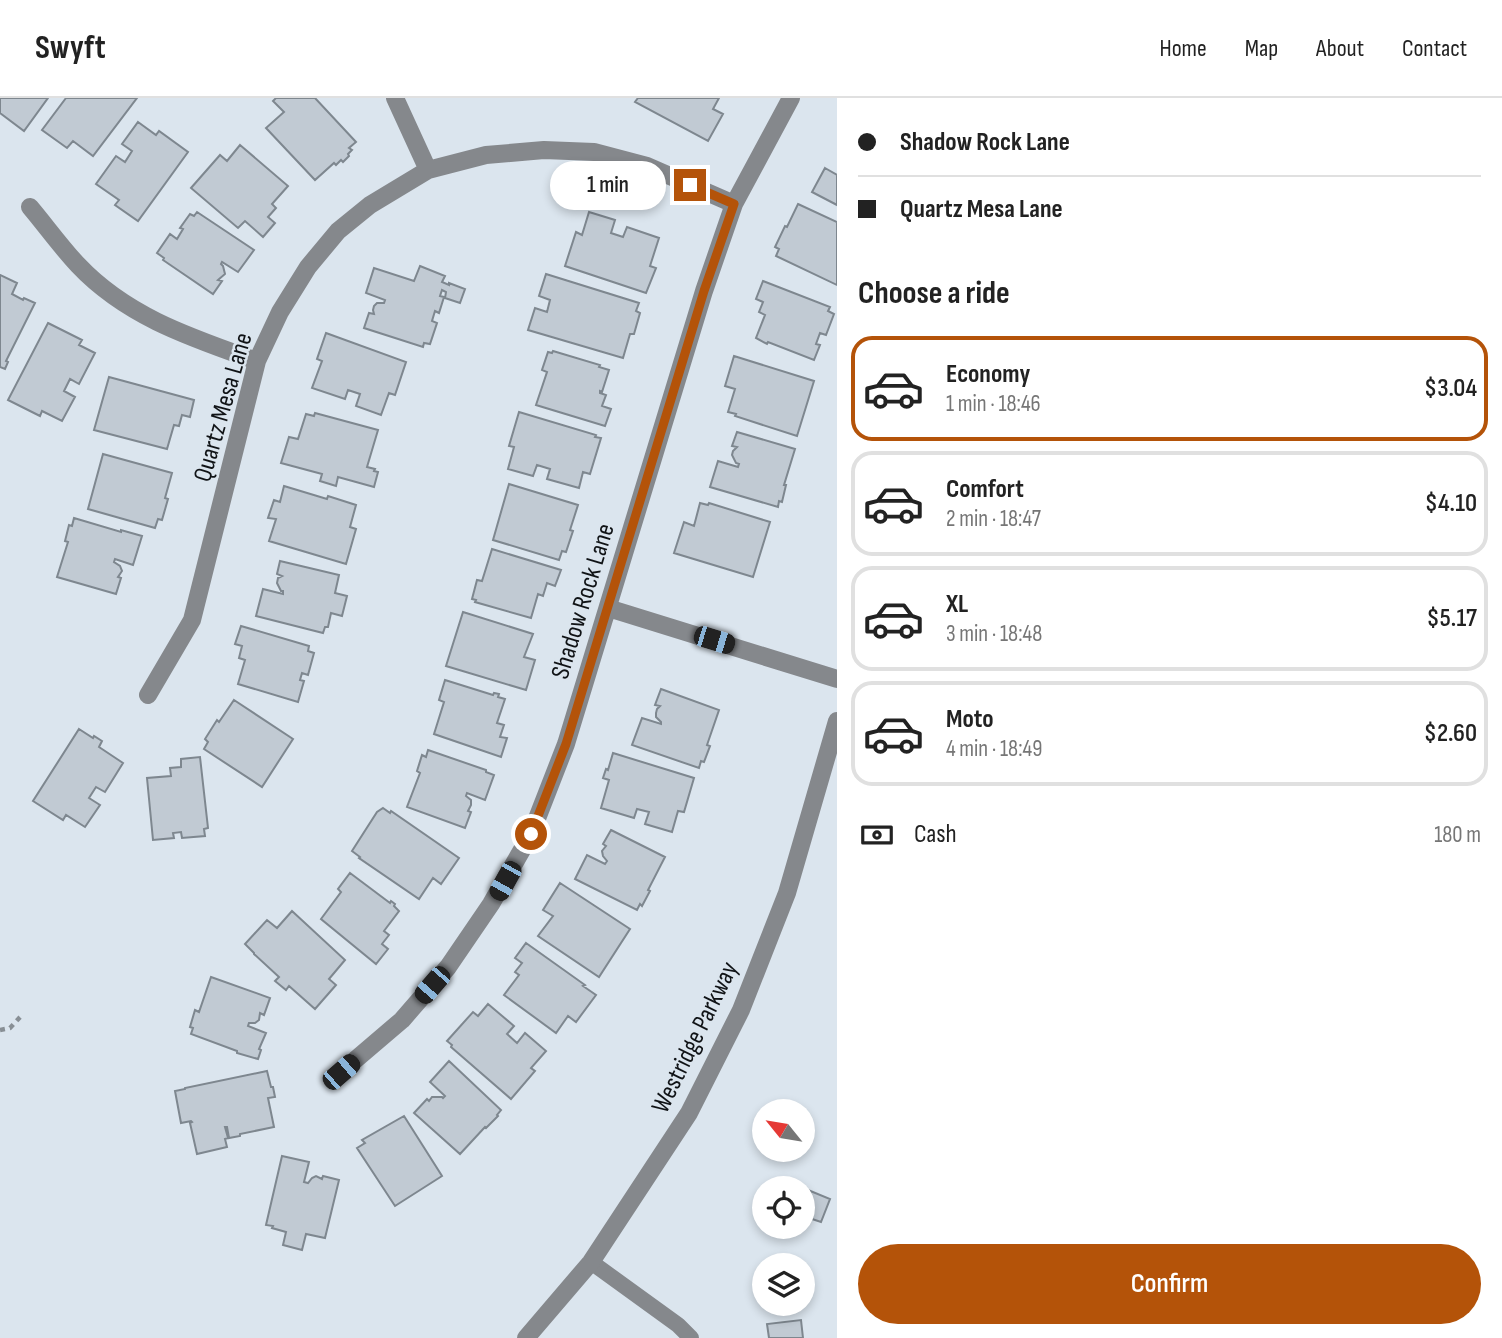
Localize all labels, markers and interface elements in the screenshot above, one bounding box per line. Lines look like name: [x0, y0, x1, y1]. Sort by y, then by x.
text: Swyft: [35, 28, 106, 68]
text: Home: [1159, 34, 1207, 63]
text: Map: [1245, 34, 1278, 63]
text: About: [1316, 34, 1364, 63]
text: Contact: [1402, 34, 1467, 63]
text: Shadow Rock Lane: [900, 127, 1070, 158]
callout: 1 min: [550, 160, 666, 210]
route end: [674, 169, 706, 201]
text: 1 min: [587, 171, 629, 199]
text: Quartz Mesa Lane: [900, 194, 1063, 225]
text: Choose a ride: [858, 274, 1010, 313]
street label: Quartz Mesa Lane: [187, 329, 260, 485]
icon: car: [862, 357, 925, 420]
text: Economy: [946, 359, 1030, 390]
text: $3.04: [1424, 373, 1477, 404]
text: 1 min · 18:46: [946, 390, 1041, 418]
icon: car: [862, 472, 925, 535]
text: Comfort: [946, 474, 1024, 505]
text: $4.10: [1425, 488, 1477, 519]
text: 2 min · 18:47: [946, 505, 1041, 533]
street label: Shadow Rock Lane: [545, 520, 622, 683]
icon: car: [862, 587, 925, 650]
text: XL: [946, 589, 968, 620]
text: $5.17: [1427, 603, 1477, 634]
text: 3 min · 18:48: [946, 620, 1042, 648]
car: [691, 624, 738, 656]
icon: car: [862, 702, 925, 765]
text: Moto: [946, 704, 994, 735]
text: $2.60: [1424, 718, 1477, 749]
text: 4 min · 18:49: [946, 735, 1042, 763]
icon: cash: [858, 816, 896, 854]
route start: [515, 818, 547, 850]
text: Cash: [914, 819, 957, 850]
text: 180 m: [1434, 821, 1481, 849]
car: [486, 858, 525, 904]
street label: Westridge Parkway: [645, 957, 745, 1118]
car: [411, 962, 454, 1008]
car: [319, 1050, 364, 1094]
north arrow: [752, 1099, 816, 1162]
map controls: [752, 1099, 815, 1316]
button: locate: [752, 1176, 815, 1239]
button: Confirm: [858, 1244, 1481, 1324]
button: layers: [752, 1253, 815, 1316]

